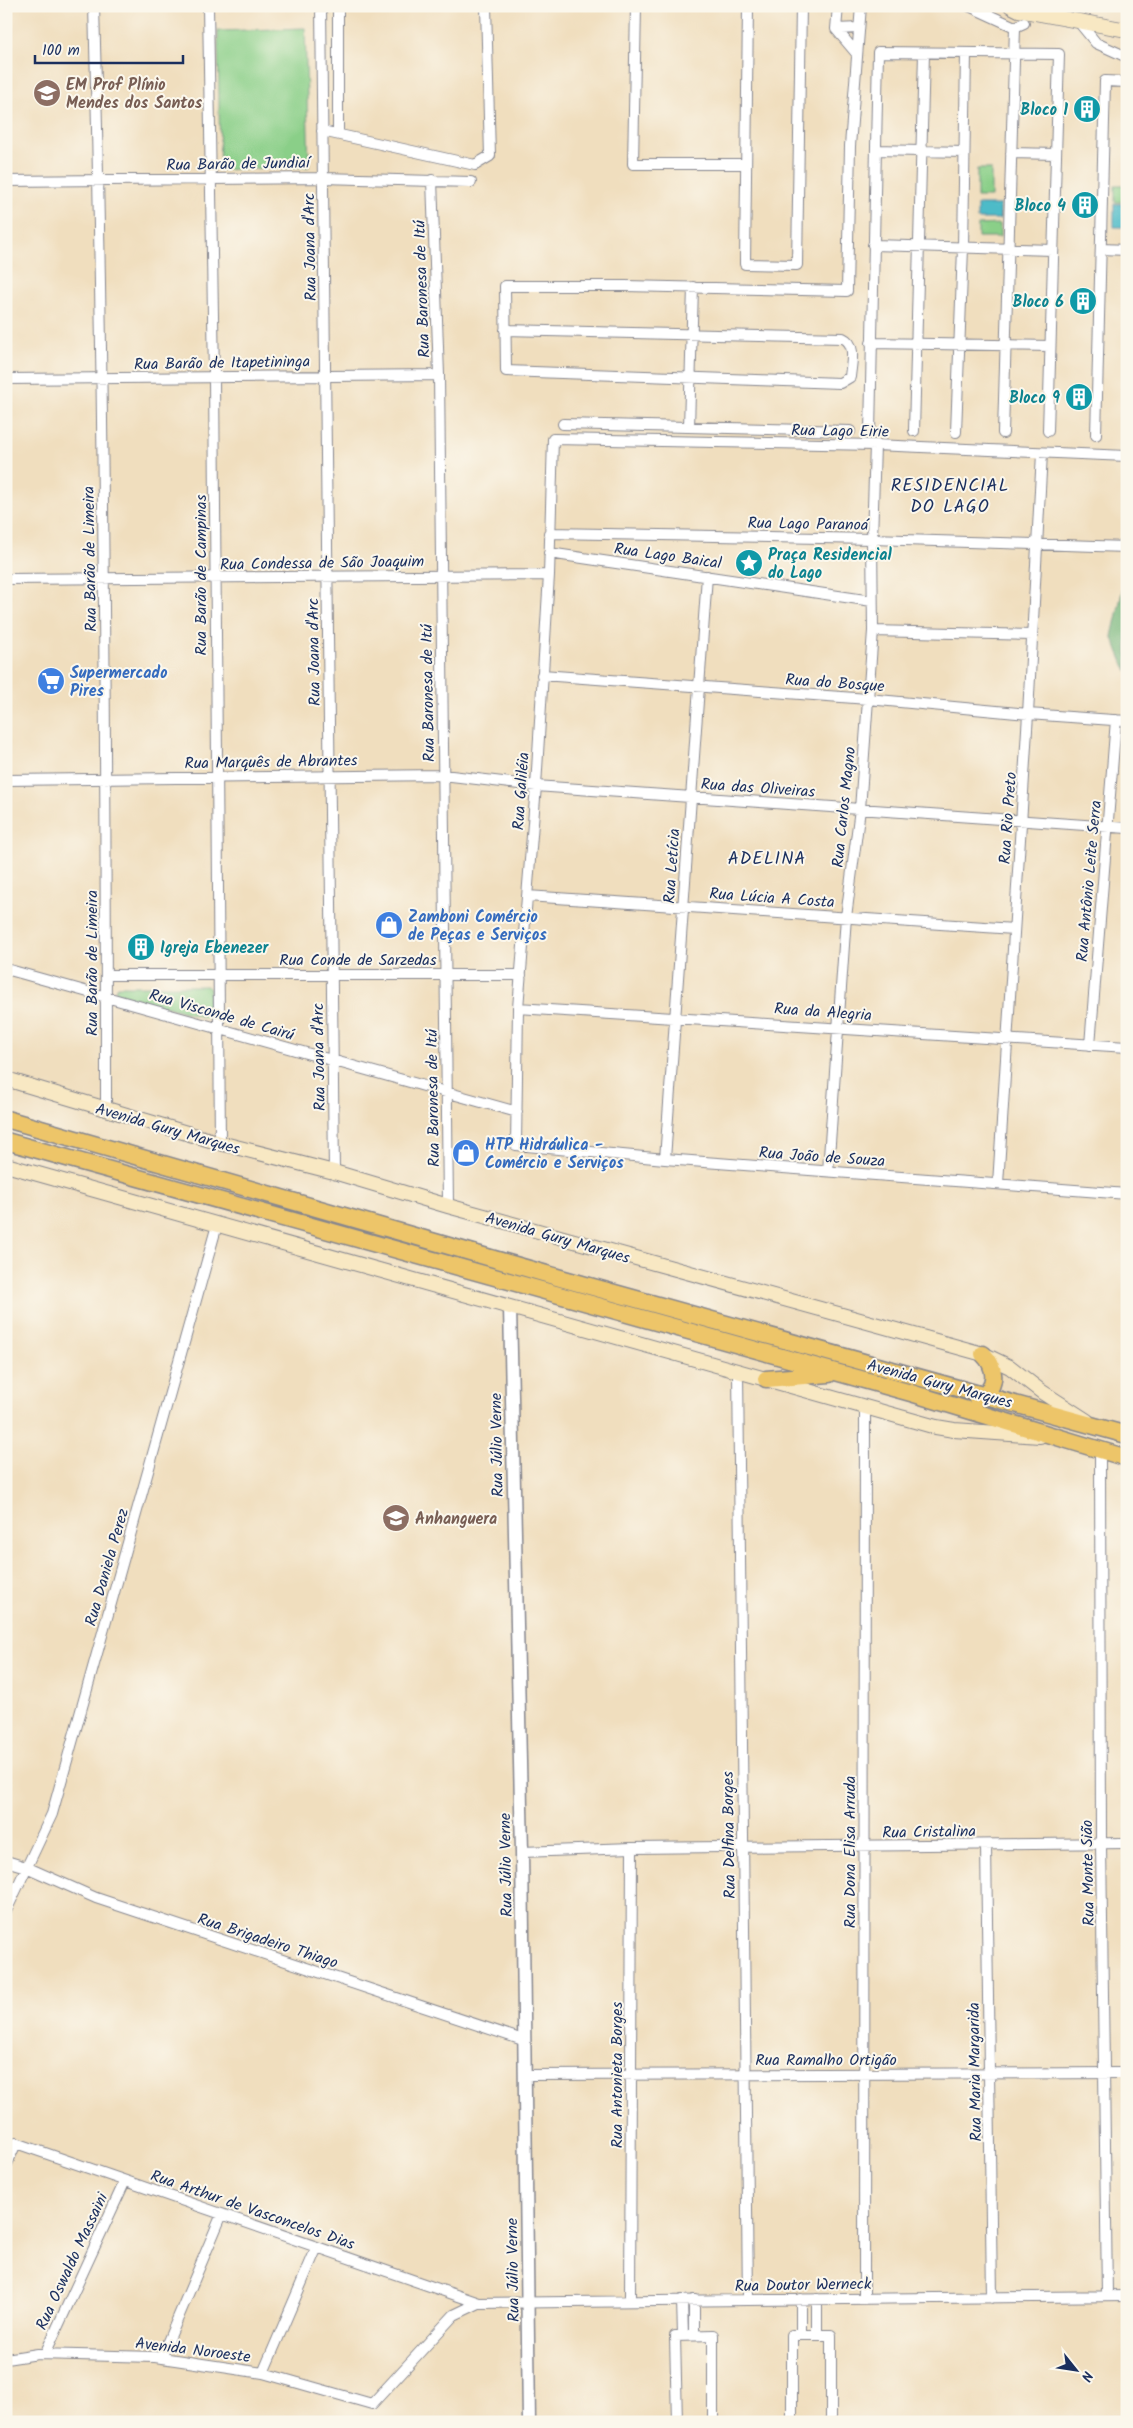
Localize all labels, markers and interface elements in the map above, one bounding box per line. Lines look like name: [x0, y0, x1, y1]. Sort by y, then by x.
scale bar: [35, 32, 182, 64]
text: 100 m: [42, 39, 80, 63]
place label: EM Prof Plínio Mendes dos Santos: [66, 73, 203, 116]
school or university icon: EM Prof Plínio Mendes dos Santos: [32, 78, 62, 108]
building icon: Bloco 1: [1072, 94, 1102, 124]
place label: Bloco 1: [1020, 98, 1068, 123]
street label: Rua Barão de Jundiaí: [166, 151, 312, 178]
building icon: Bloco 4: [1070, 190, 1100, 220]
street label: Rua Joana d'Arc: [297, 193, 324, 301]
place label: Bloco 4: [1014, 194, 1066, 219]
street label: Rua Baronesa de Itú: [408, 219, 437, 358]
building icon: Bloco 6: [1068, 286, 1098, 316]
place label: Bloco 6: [1013, 290, 1064, 315]
street label: Rua Barão de Itapetininga: [134, 349, 310, 378]
building icon: Bloco 9: [1064, 382, 1094, 412]
place label: Bloco 9: [1009, 386, 1060, 411]
street label: Rua Lago Eirie: [791, 418, 889, 445]
district label: RESIDENCIAL DO LAGO: [891, 472, 1009, 522]
street label: Rua Barão de Limeira: [77, 486, 104, 632]
street label: Rua Barão de Campinas: [189, 494, 214, 655]
street label: Rua Lago Paranoá: [747, 511, 870, 538]
street label: Rua Lago Baical: [612, 537, 723, 576]
place label: Praça Residencial do Lago: [768, 543, 892, 586]
place icon: Praça Residencial do Lago: [734, 548, 764, 578]
street label: Rua Condessa de São Joaquim: [220, 549, 425, 578]
street label: Rua Joana d'Arc: [301, 598, 328, 706]
street label: Rua Baronesa de Itú: [415, 623, 442, 762]
place label: Supermercado Pires: [70, 661, 167, 704]
supermarket icon: Supermercado Pires: [36, 666, 66, 696]
street label: Rua do Bosque: [784, 668, 885, 699]
street label: Rua Carlos Magno: [826, 746, 863, 869]
street label: Rua Marquês de Abrantes: [184, 748, 358, 777]
street label: Rua Galiléia: [506, 751, 537, 831]
street label: Rua Rio Preto: [993, 771, 1024, 865]
street label: Rua das Oliveiras: [700, 772, 816, 805]
street label: Rua Antônio Leite Serra: [1070, 799, 1109, 963]
street label: Rua Letícia: [657, 828, 688, 905]
district label: ADELINA: [728, 845, 806, 874]
street label: Rua Lúcia A Costa: [708, 882, 835, 915]
street label: Rua Barão de Limeira: [80, 890, 105, 1036]
place label: Zamboni Comércio de Peças e Serviços: [408, 905, 547, 948]
shop icon: Zamboni Comércio de Peças e Serviços: [374, 910, 404, 940]
building icon: Igreja Ebenezer: [126, 932, 156, 962]
place label: Igreja Ebenezer: [160, 936, 270, 961]
street label: Rua Conde de Sarzedas: [279, 948, 437, 973]
street label: Rua Visconde de Cairú: [146, 983, 297, 1048]
street label: Rua da Alegria: [773, 997, 873, 1028]
street label: Rua Joana d'Arc: [306, 1003, 333, 1111]
street label: Rua Baronesa de Itú: [420, 1028, 447, 1167]
street label: Avenida Gury Marques: [92, 1097, 243, 1162]
place label: HTP Hidráulica - Comércio e Serviços: [485, 1133, 624, 1176]
shop icon: HTP Hidráulica - Comércio e Serviços: [451, 1138, 481, 1168]
street label: Rua João de Souza: [758, 1141, 886, 1174]
street label: Avenida Gury Marques: [482, 1206, 633, 1271]
street label: Avenida Gury Marques: [864, 1353, 1015, 1416]
street label: Rua Júlio Verne: [484, 1393, 511, 1497]
school or university icon: Anhanguera: [381, 1503, 411, 1533]
street label: Rua Daniela Perez: [79, 1506, 136, 1629]
place label: Anhanguera: [415, 1507, 497, 1532]
street label: Rua Delfina Borges: [716, 1771, 743, 1899]
street label: Rua Dona Elisa Arruda: [838, 1776, 863, 1928]
street label: Rua Júlio Verne: [493, 1813, 520, 1917]
street label: Rua Cristalina: [882, 1819, 976, 1846]
street label: Rua Monte Sião: [1075, 1820, 1102, 1926]
street label: Rua Brigadeiro Thiago: [194, 1907, 341, 1976]
street label: Rua Antonieta Borges: [605, 2001, 630, 2148]
street label: Rua Maria Margarida: [962, 2002, 989, 2142]
street label: Rua Ramalho Ortigão: [755, 2048, 897, 2073]
street label: Rua Arthur de Vasconcelos Dias: [147, 2164, 358, 2257]
street label: Rua Oswaldo Massaini: [30, 2188, 116, 2334]
street label: Rua Júlio Verne: [500, 2218, 527, 2322]
street label: Rua Doutor Werneck: [734, 2272, 872, 2299]
street label: Avenida Noroeste: [134, 2331, 252, 2370]
north arrow: [1050, 2346, 1100, 2396]
text: N: [1075, 2367, 1098, 2385]

